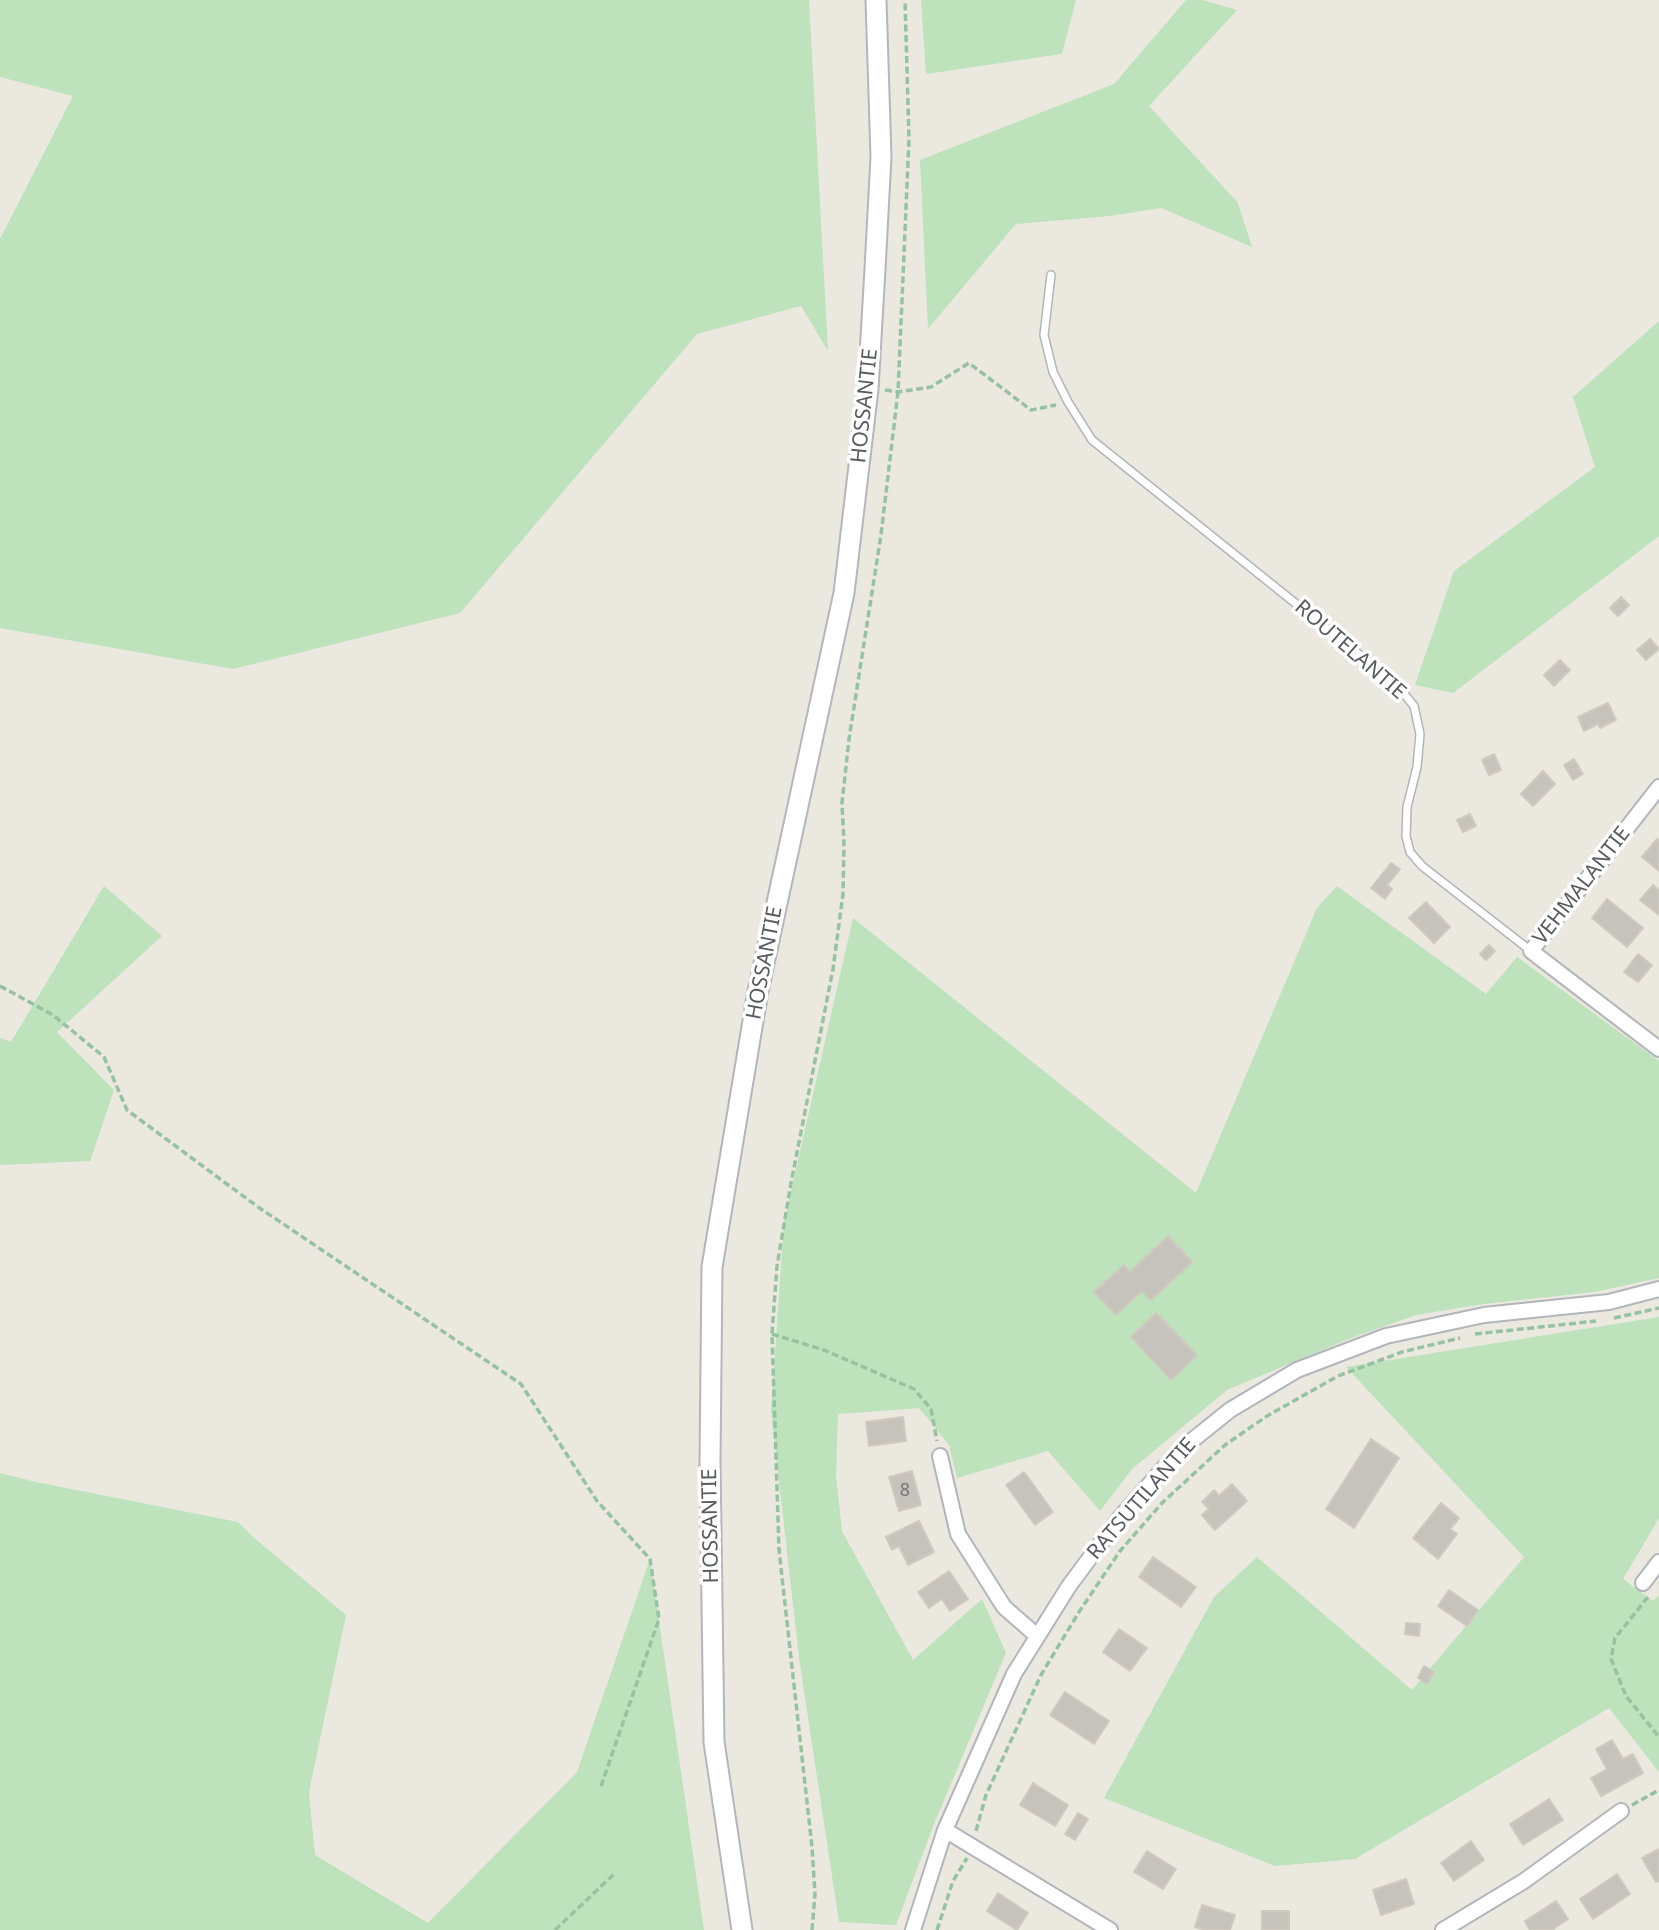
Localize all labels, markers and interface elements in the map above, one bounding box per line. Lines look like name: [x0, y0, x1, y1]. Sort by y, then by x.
street label: HOSSANTIE: [846, 348, 884, 464]
street label: ROUTELANTIE: [1289, 595, 1411, 705]
street label: VEHMALANTIE: [1528, 822, 1636, 950]
street label: HOSSANTIE: [742, 904, 788, 1022]
street label: RATSUTILANTIE: [1082, 1433, 1202, 1565]
street label: HOSSANTIE: [697, 1468, 725, 1584]
house number: 8: [900, 1480, 910, 1502]

